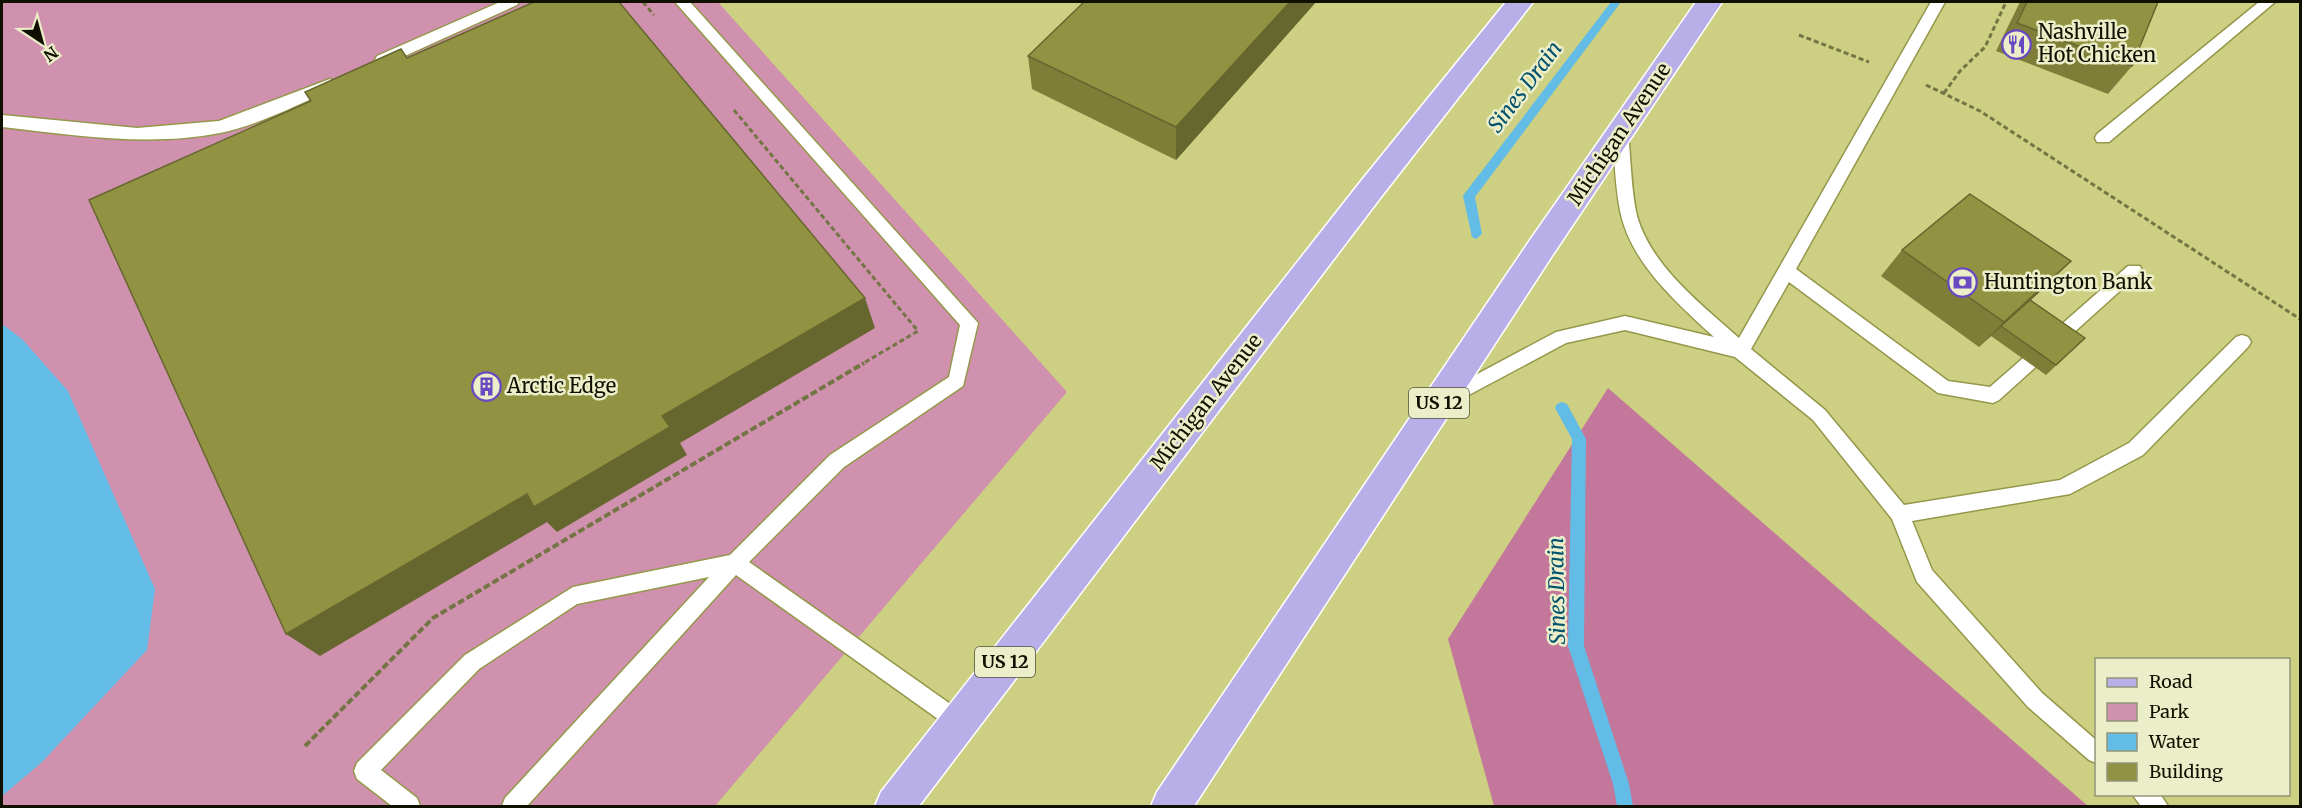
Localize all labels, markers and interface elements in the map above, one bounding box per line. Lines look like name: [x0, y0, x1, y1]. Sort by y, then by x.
north arrow: [12, 12, 72, 72]
place label: Nashville Hot Chicken: [2038, 19, 2156, 67]
restaurant icon: Nashville Hot Chicken: [2001, 28, 2033, 60]
water label: Sines Drain: [1482, 36, 1568, 138]
text: N: [40, 42, 62, 66]
street label: Michigan Avenue: [1562, 58, 1675, 210]
bank icon: Huntington Bank: [1947, 266, 1979, 298]
place label: Huntington Bank: [1984, 269, 2153, 294]
street label: Michigan Avenue: [1145, 328, 1267, 475]
building icon: Arctic Edge: [470, 370, 502, 402]
place label: Arctic Edge: [506, 373, 616, 398]
road number: US 12: [1409, 388, 1469, 418]
water label: Sines Drain: [1542, 537, 1571, 645]
road number: US 12: [975, 647, 1035, 677]
legend: [2095, 658, 2290, 796]
text: Road: [2149, 670, 2193, 693]
text: Park: [2149, 700, 2190, 723]
text: Water: [2148, 730, 2200, 753]
text: Building: [2149, 760, 2223, 783]

